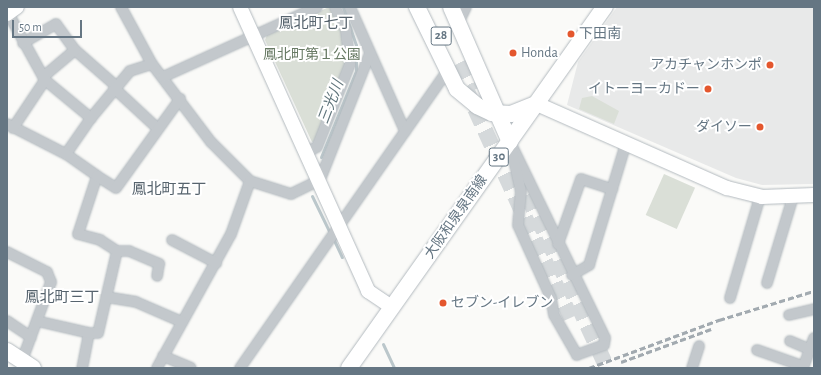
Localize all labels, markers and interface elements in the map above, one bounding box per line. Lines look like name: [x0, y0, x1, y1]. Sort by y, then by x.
scale bar: [14, 12, 84, 38]
district label: 鳳北町七丁: [279, 15, 353, 33]
text: 50 m: [19, 21, 42, 33]
road number: 28: [430, 25, 452, 47]
place label: 下田南: [579, 26, 621, 42]
marker: 下田南: [566, 29, 576, 39]
place label: Honda: [521, 45, 558, 61]
park label: 鳳北町第１公園: [263, 47, 361, 63]
marker: Honda: [508, 48, 518, 58]
place label: アカチャンホンポ: [650, 57, 762, 73]
marker: アカチャンホンポ: [765, 60, 775, 70]
water label: 三光川: [315, 78, 347, 126]
place label: イトーヨーカドー: [588, 81, 700, 97]
marker: イトーヨーカドー: [703, 84, 713, 94]
place label: ダイソー: [696, 119, 752, 135]
marker: ダイソー: [755, 122, 765, 132]
road number: 30: [488, 146, 510, 168]
street label: 大阪和泉泉南線: [421, 172, 491, 262]
district label: 鳳北町五丁: [132, 181, 206, 199]
district label: 鳳北町三丁: [25, 289, 99, 307]
place label: セブン-イレブン: [451, 295, 553, 311]
marker: セブン-イレブン: [438, 298, 448, 308]

